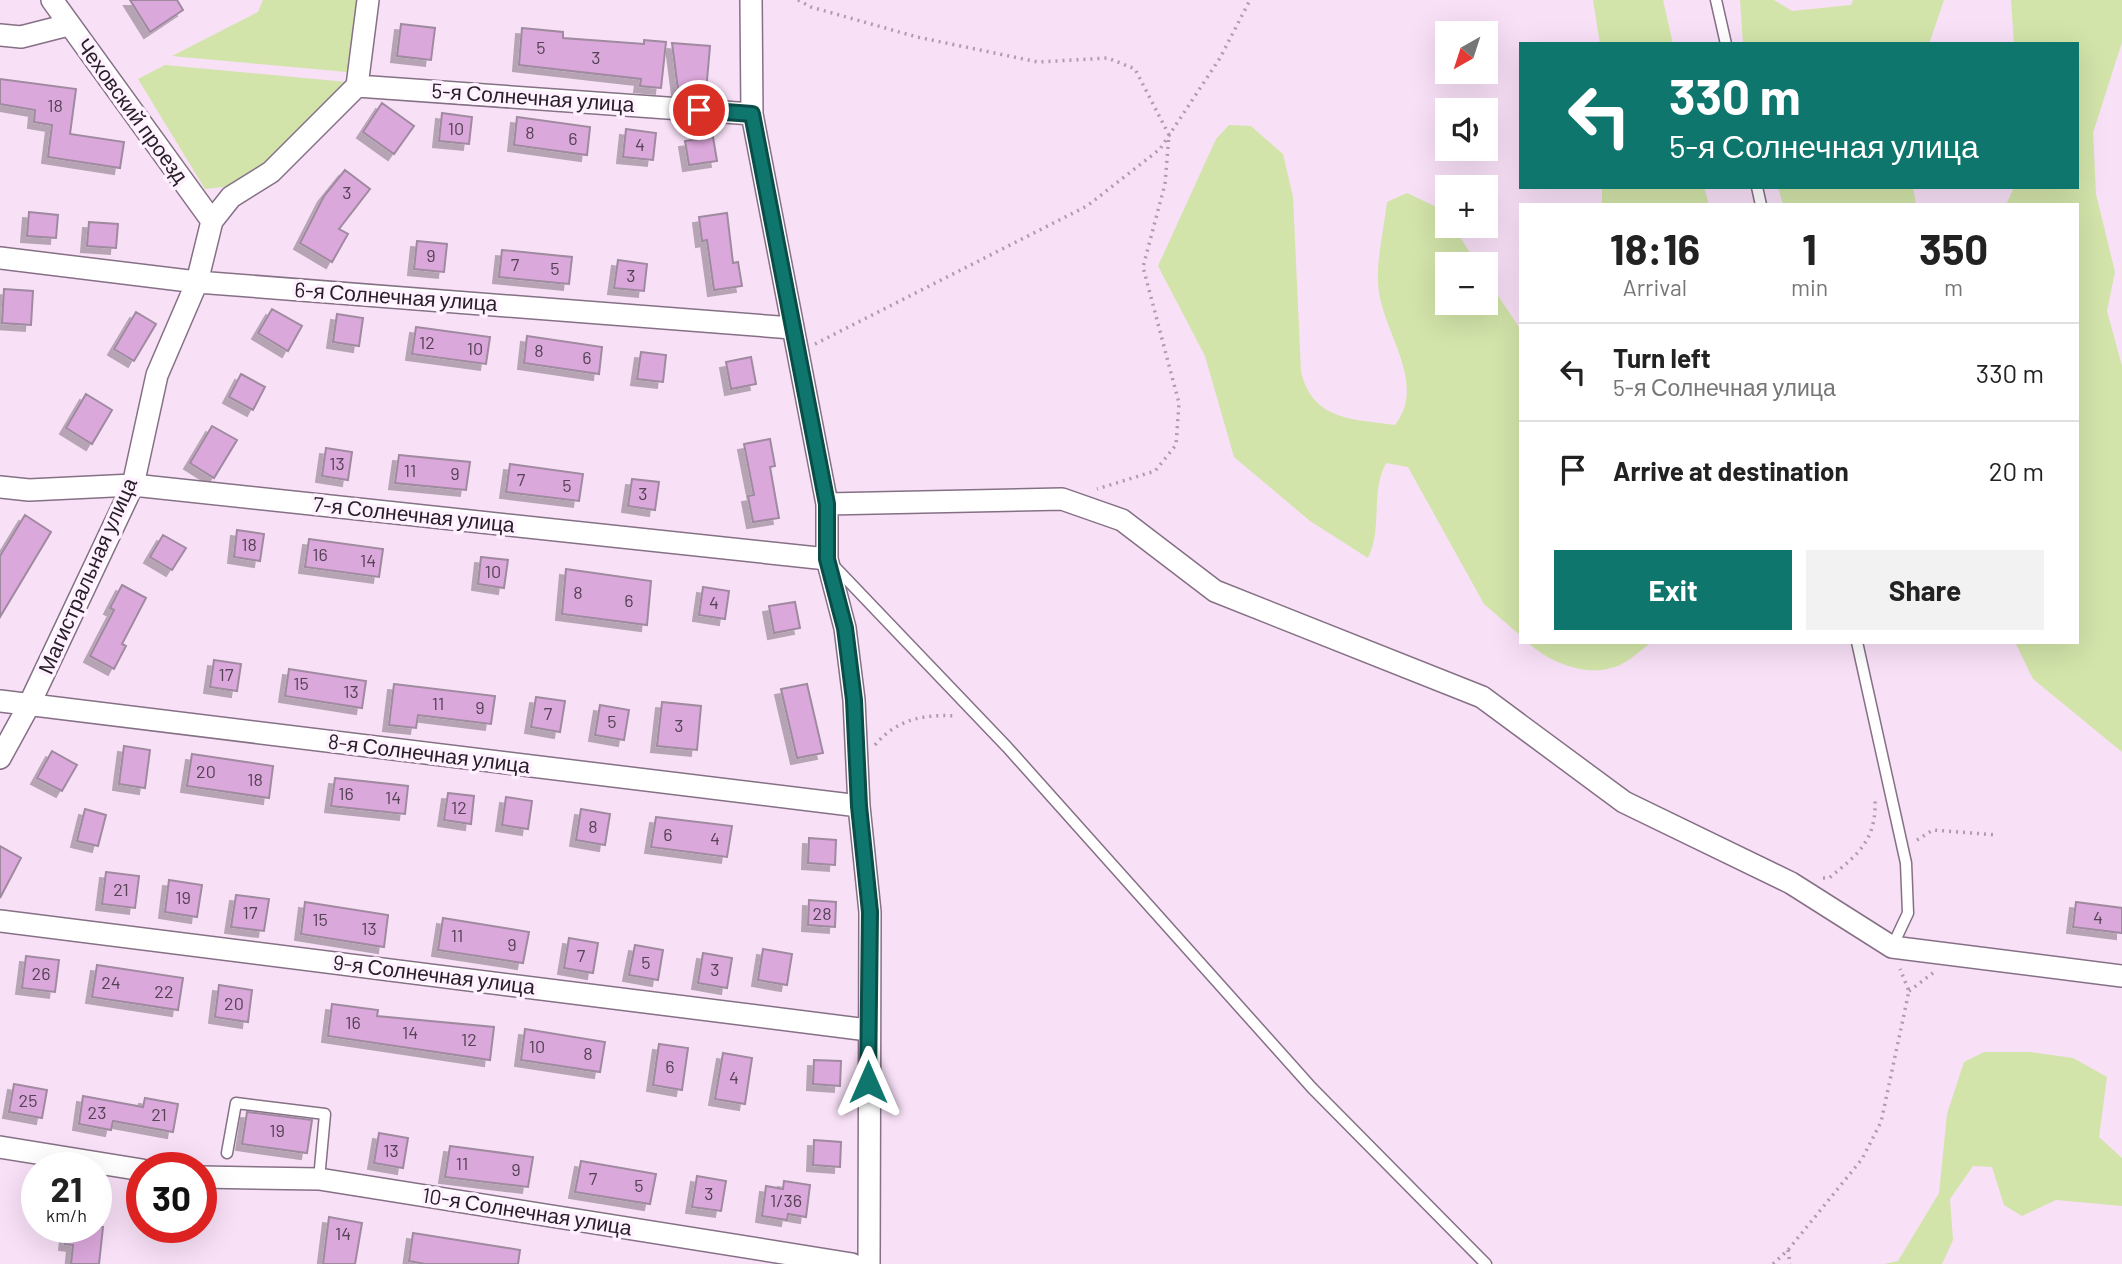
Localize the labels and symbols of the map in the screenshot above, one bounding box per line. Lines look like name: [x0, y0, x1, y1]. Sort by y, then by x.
north arrow: [1435, 21, 1498, 84]
street label: Чеховский проезд: [72, 33, 194, 187]
house number: 5: [536, 36, 546, 58]
house number: 3: [591, 46, 601, 68]
street label: 5-я Солнечная улица: [431, 77, 636, 116]
pin: [669, 80, 729, 140]
house number: 18: [47, 94, 63, 116]
house number: 10: [448, 117, 464, 139]
house number: 8: [525, 121, 535, 143]
house number: 6: [568, 127, 578, 149]
house number: 4: [635, 133, 645, 155]
house number: 3: [342, 181, 352, 203]
house number: 9: [426, 244, 436, 266]
house number: 7: [511, 253, 520, 275]
house number: 5: [550, 257, 560, 279]
house number: 3: [626, 264, 636, 286]
street label: 6-я Солнечная улица: [294, 276, 499, 315]
house number: 12: [419, 331, 435, 353]
house number: 10: [467, 337, 483, 359]
house number: 8: [534, 339, 544, 361]
house number: 6: [582, 346, 592, 368]
house number: 13: [329, 452, 345, 474]
house number: 11: [404, 459, 416, 481]
house number: 9: [450, 462, 460, 484]
house number: 7: [517, 468, 526, 490]
street label: Магистральная улица: [32, 473, 141, 677]
house number: 5: [562, 474, 572, 496]
house number: 3: [638, 482, 648, 504]
street label: 7-я Солнечная улица: [312, 490, 516, 537]
house number: 18: [241, 533, 257, 555]
house number: 16: [312, 543, 328, 565]
house number: 14: [360, 549, 376, 571]
house number: 10: [485, 560, 501, 582]
house number: 8: [573, 581, 583, 603]
house number: 6: [624, 589, 634, 611]
house number: 4: [709, 591, 719, 613]
house number: 17: [219, 663, 234, 685]
house number: 15: [293, 672, 309, 694]
house number: 13: [343, 680, 359, 702]
house number: 11: [432, 692, 444, 714]
house number: 9: [475, 696, 485, 718]
house number: 7: [544, 702, 553, 724]
house number: 5: [607, 710, 617, 732]
house number: 3: [674, 714, 684, 736]
street label: 8-я Солнечная улица: [327, 728, 532, 777]
house number: 20: [196, 760, 216, 782]
house number: 18: [247, 768, 263, 790]
house number: 16: [338, 782, 354, 804]
house number: 14: [385, 786, 401, 808]
house number: 12: [451, 796, 467, 818]
house number: 8: [588, 815, 598, 837]
house number: 6: [663, 823, 673, 845]
house number: 4: [710, 827, 720, 849]
house number: 21: [113, 878, 129, 900]
house number: 19: [175, 886, 191, 908]
house number: 17: [243, 901, 258, 923]
house number: 28: [812, 902, 832, 924]
house number: 4: [2093, 906, 2103, 928]
house number: 15: [312, 908, 328, 930]
house number: 13: [361, 917, 377, 939]
house number: 11: [451, 924, 463, 946]
house number: 9: [507, 933, 517, 955]
house number: 7: [577, 944, 586, 966]
street label: 9-я Солнечная улица: [332, 949, 537, 998]
house number: 5: [641, 951, 651, 973]
house number: 3: [710, 958, 720, 980]
house number: 26: [32, 962, 50, 984]
house number: 24: [101, 971, 121, 993]
house number: 22: [154, 980, 174, 1002]
house number: 20: [224, 992, 244, 1014]
house number: 16: [345, 1011, 361, 1033]
house number: 14: [402, 1021, 418, 1043]
house number: 12: [461, 1028, 477, 1050]
house number: 10: [529, 1035, 545, 1057]
house number: 8: [583, 1042, 593, 1064]
position arrow: [831, 1045, 905, 1119]
house number: 6: [665, 1055, 675, 1077]
house number: 4: [729, 1066, 739, 1088]
house number: 25: [19, 1089, 37, 1111]
house number: 23: [88, 1101, 106, 1123]
house number: 21: [151, 1103, 167, 1125]
house number: 19: [269, 1119, 285, 1141]
house number: 13: [383, 1139, 399, 1161]
speed limit sign: 30: [126, 1152, 217, 1243]
house number: 11: [456, 1152, 468, 1174]
house number: 9: [511, 1158, 521, 1180]
house number: 7: [589, 1167, 598, 1189]
house number: 5: [634, 1174, 644, 1196]
street label: 10-я Солнечная улица: [421, 1182, 634, 1239]
house number: 3: [704, 1182, 714, 1204]
house number: 1/36: [770, 1189, 802, 1211]
house number: 14: [335, 1222, 351, 1244]

